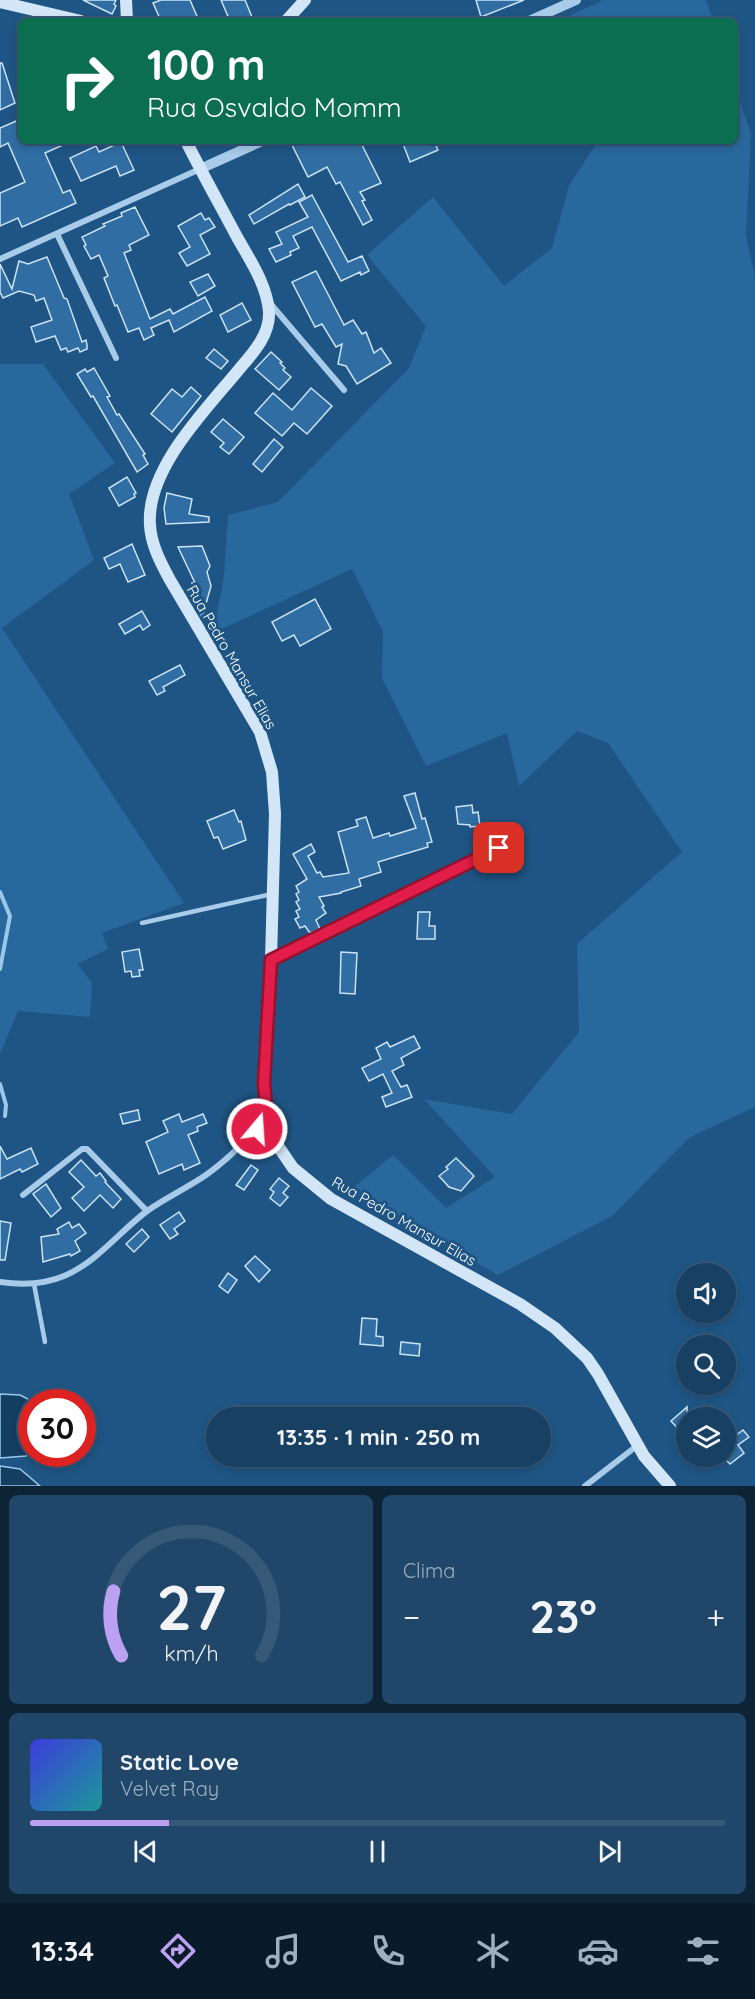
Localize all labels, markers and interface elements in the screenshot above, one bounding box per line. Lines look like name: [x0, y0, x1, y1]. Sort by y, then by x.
text: 100 m: [147, 38, 265, 91]
icon: right: [48, 42, 126, 120]
text: Rua Osvaldo Momm: [147, 90, 402, 124]
street label: Rua Pedro Mansur Elias: [183, 581, 281, 733]
pin: [473, 822, 524, 873]
icon: arrive: [482, 831, 515, 864]
position arrow: [225, 1097, 289, 1161]
street label: Rua Pedro Mansur Elias: [328, 1172, 480, 1270]
map controls: [676, 1263, 736, 1467]
button: sound: [676, 1263, 736, 1323]
button: search: [676, 1335, 736, 1395]
speed limit sign: 30: [18, 1389, 96, 1467]
button: layers: [676, 1407, 736, 1467]
text: 13:35 · 1 min · 250 m: [277, 1423, 480, 1451]
text: Clima: [403, 1558, 455, 1583]
text: 27: [156, 1568, 226, 1646]
text: 23°: [530, 1588, 597, 1644]
text: −: [403, 1596, 420, 1637]
text: +: [706, 1596, 725, 1637]
text: km/h: [164, 1641, 218, 1667]
text: Static Love: [120, 1748, 239, 1776]
text: Velvet Ray: [120, 1776, 219, 1801]
icon: previous: [129, 1835, 162, 1868]
icon: pause: [361, 1835, 394, 1868]
icon: next: [593, 1835, 626, 1868]
icon: directions: [157, 1930, 199, 1972]
icon: music: [262, 1930, 304, 1972]
icon: phone: [367, 1930, 409, 1972]
icon: climate: [472, 1930, 514, 1972]
icon: car: [577, 1930, 619, 1972]
icon: filters: [682, 1930, 724, 1972]
text: 13:34: [31, 1934, 94, 1968]

